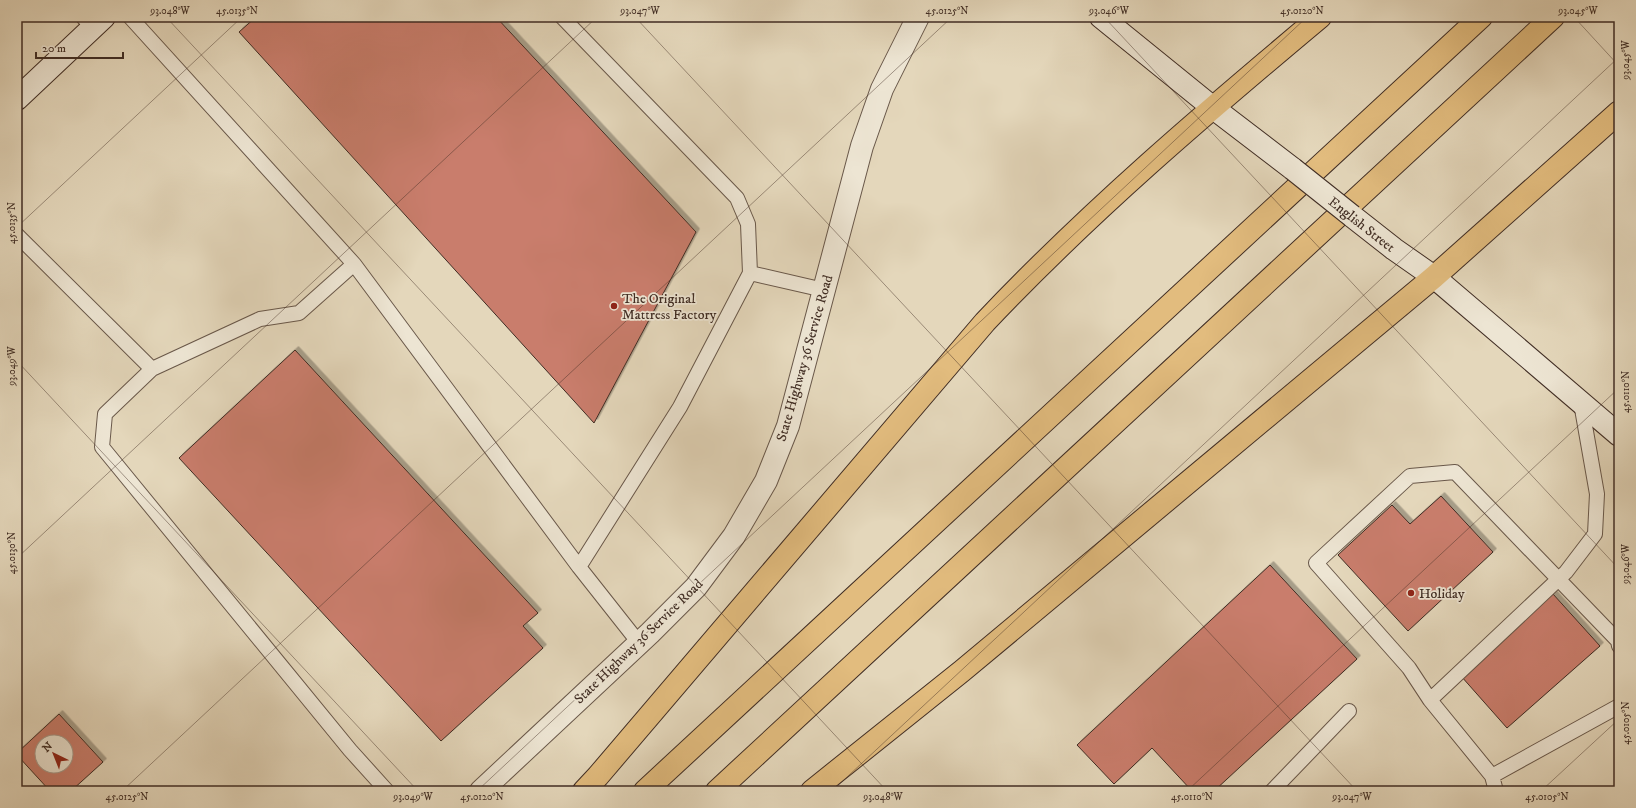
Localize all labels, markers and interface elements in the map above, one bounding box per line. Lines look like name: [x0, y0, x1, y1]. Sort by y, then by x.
text: 93.048°W: [149, 5, 191, 17]
text: 45.0135°N: [216, 5, 258, 17]
text: 93.047°W: [619, 5, 661, 17]
text: 45.0125°N: [926, 5, 968, 17]
text: 93.046°W: [1088, 5, 1130, 17]
text: 45.0120°N: [1280, 5, 1324, 17]
text: 93.045°W: [1557, 5, 1599, 17]
scale bar: [36, 34, 123, 60]
text: 93.045°W: [1620, 39, 1632, 81]
text: 20 m: [42, 41, 66, 56]
street label: English Street: [1324, 193, 1399, 257]
text: 45.0135°N: [6, 202, 18, 244]
street label: State Highway 36 Service Road: [773, 273, 837, 444]
place label: The Original Mattress Factory: [622, 290, 717, 324]
marker: The Original Mattress Factory: [609, 301, 619, 311]
text: 93.049°W: [6, 345, 18, 387]
text: 45.0110°N: [1620, 371, 1632, 413]
text: 45.0130°N: [6, 532, 18, 574]
text: 93.046°W: [1620, 543, 1632, 585]
street label: State Highway 36 Service Road: [570, 575, 707, 708]
place label: Holiday: [1419, 585, 1465, 603]
marker: Holiday: [1406, 588, 1416, 598]
text: 45.0105°N: [1620, 701, 1632, 745]
north arrow: [34, 734, 74, 774]
text: N: [40, 739, 56, 756]
text: 45.0125°N: [106, 791, 148, 803]
text: 93.049°W: [392, 791, 434, 803]
text: 45.0120°N: [460, 791, 504, 803]
text: 93.048°W: [862, 791, 904, 803]
text: 45.0110°N: [1171, 791, 1213, 803]
text: 93.047°W: [1331, 791, 1373, 803]
text: 45.0105°N: [1525, 791, 1569, 803]

